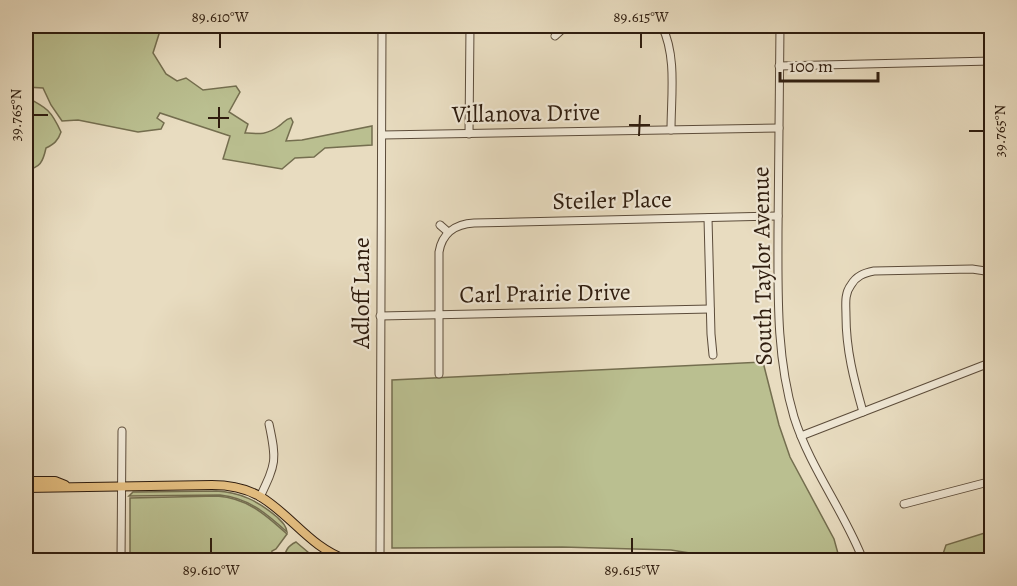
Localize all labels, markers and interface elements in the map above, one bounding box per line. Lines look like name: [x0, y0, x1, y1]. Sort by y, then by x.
text: 89.610°W: [191, 7, 249, 27]
text: 89.615°W: [613, 7, 669, 27]
scale bar: [780, 45, 878, 83]
text: 100 m: [789, 54, 833, 78]
text: 39.765°N: [6, 88, 26, 141]
street label: Villanova Drive: [451, 96, 600, 130]
text: 39.765°N: [990, 104, 1010, 157]
street label: South Taylor Avenue: [744, 166, 780, 366]
street label: Steiler Place: [552, 183, 672, 217]
street label: Adloff Lane: [345, 237, 377, 350]
street label: Carl Prairie Drive: [459, 276, 631, 310]
text: 89.610°W: [182, 560, 240, 580]
text: 89.615°W: [604, 560, 660, 580]

